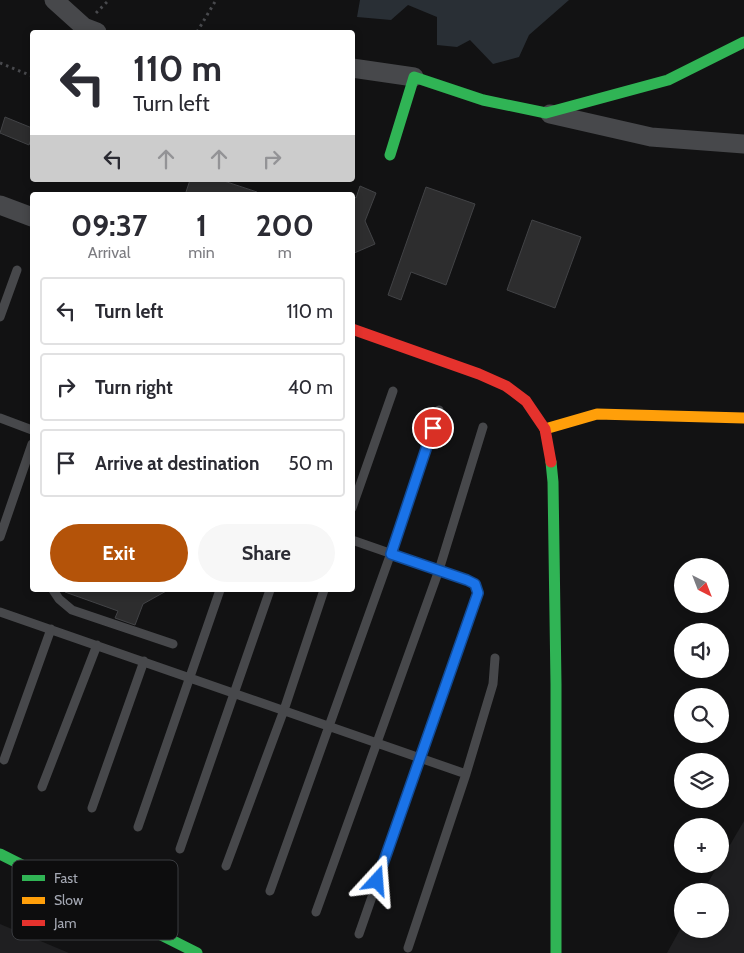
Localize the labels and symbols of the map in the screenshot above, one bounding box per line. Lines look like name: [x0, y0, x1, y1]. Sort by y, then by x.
pin: [412, 407, 454, 449]
north arrow: [674, 558, 729, 612]
position arrow: [350, 854, 402, 906]
legend: [12, 860, 178, 940]
text: Fast: [54, 869, 78, 887]
text: Slow: [54, 891, 83, 909]
text: Jam: [53, 914, 76, 932]

